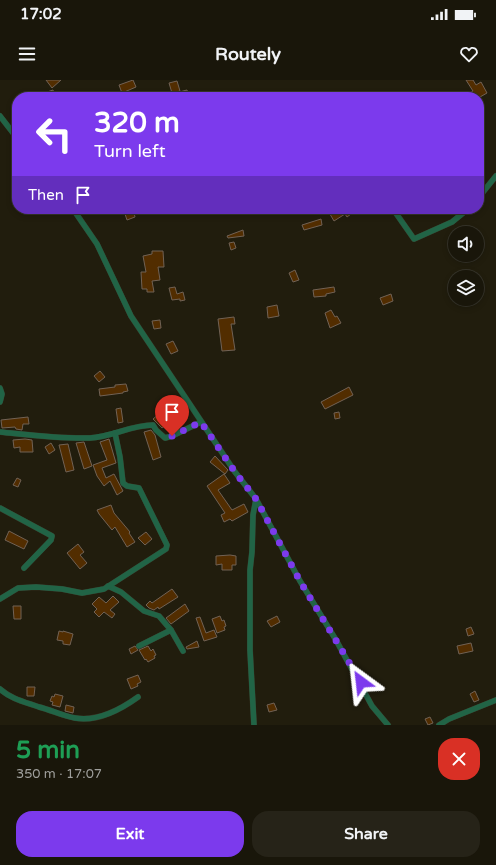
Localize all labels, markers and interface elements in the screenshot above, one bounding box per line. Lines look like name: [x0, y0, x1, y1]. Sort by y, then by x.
text: 17:02: [20, 5, 62, 23]
icon: menu: [16, 43, 38, 65]
text: Routely: [215, 43, 281, 65]
icon: heart: [458, 43, 480, 65]
text: 320 m: [94, 106, 180, 140]
icon: left: [28, 108, 80, 160]
text: Turn left: [94, 140, 166, 162]
icon: arrive: [72, 184, 94, 206]
text: Then: [28, 186, 64, 204]
map controls: [448, 226, 484, 306]
button: sound: [448, 226, 484, 262]
button: layers: [448, 270, 484, 306]
pin: [155, 395, 189, 436]
icon: arrive: [161, 401, 183, 423]
position arrow: [340, 661, 382, 703]
text: 5 min: [16, 736, 80, 765]
button: close: [438, 738, 480, 780]
text: 350 m · 17:07: [16, 766, 102, 782]
button: Exit: [16, 811, 244, 857]
button: Share: [252, 811, 480, 857]

